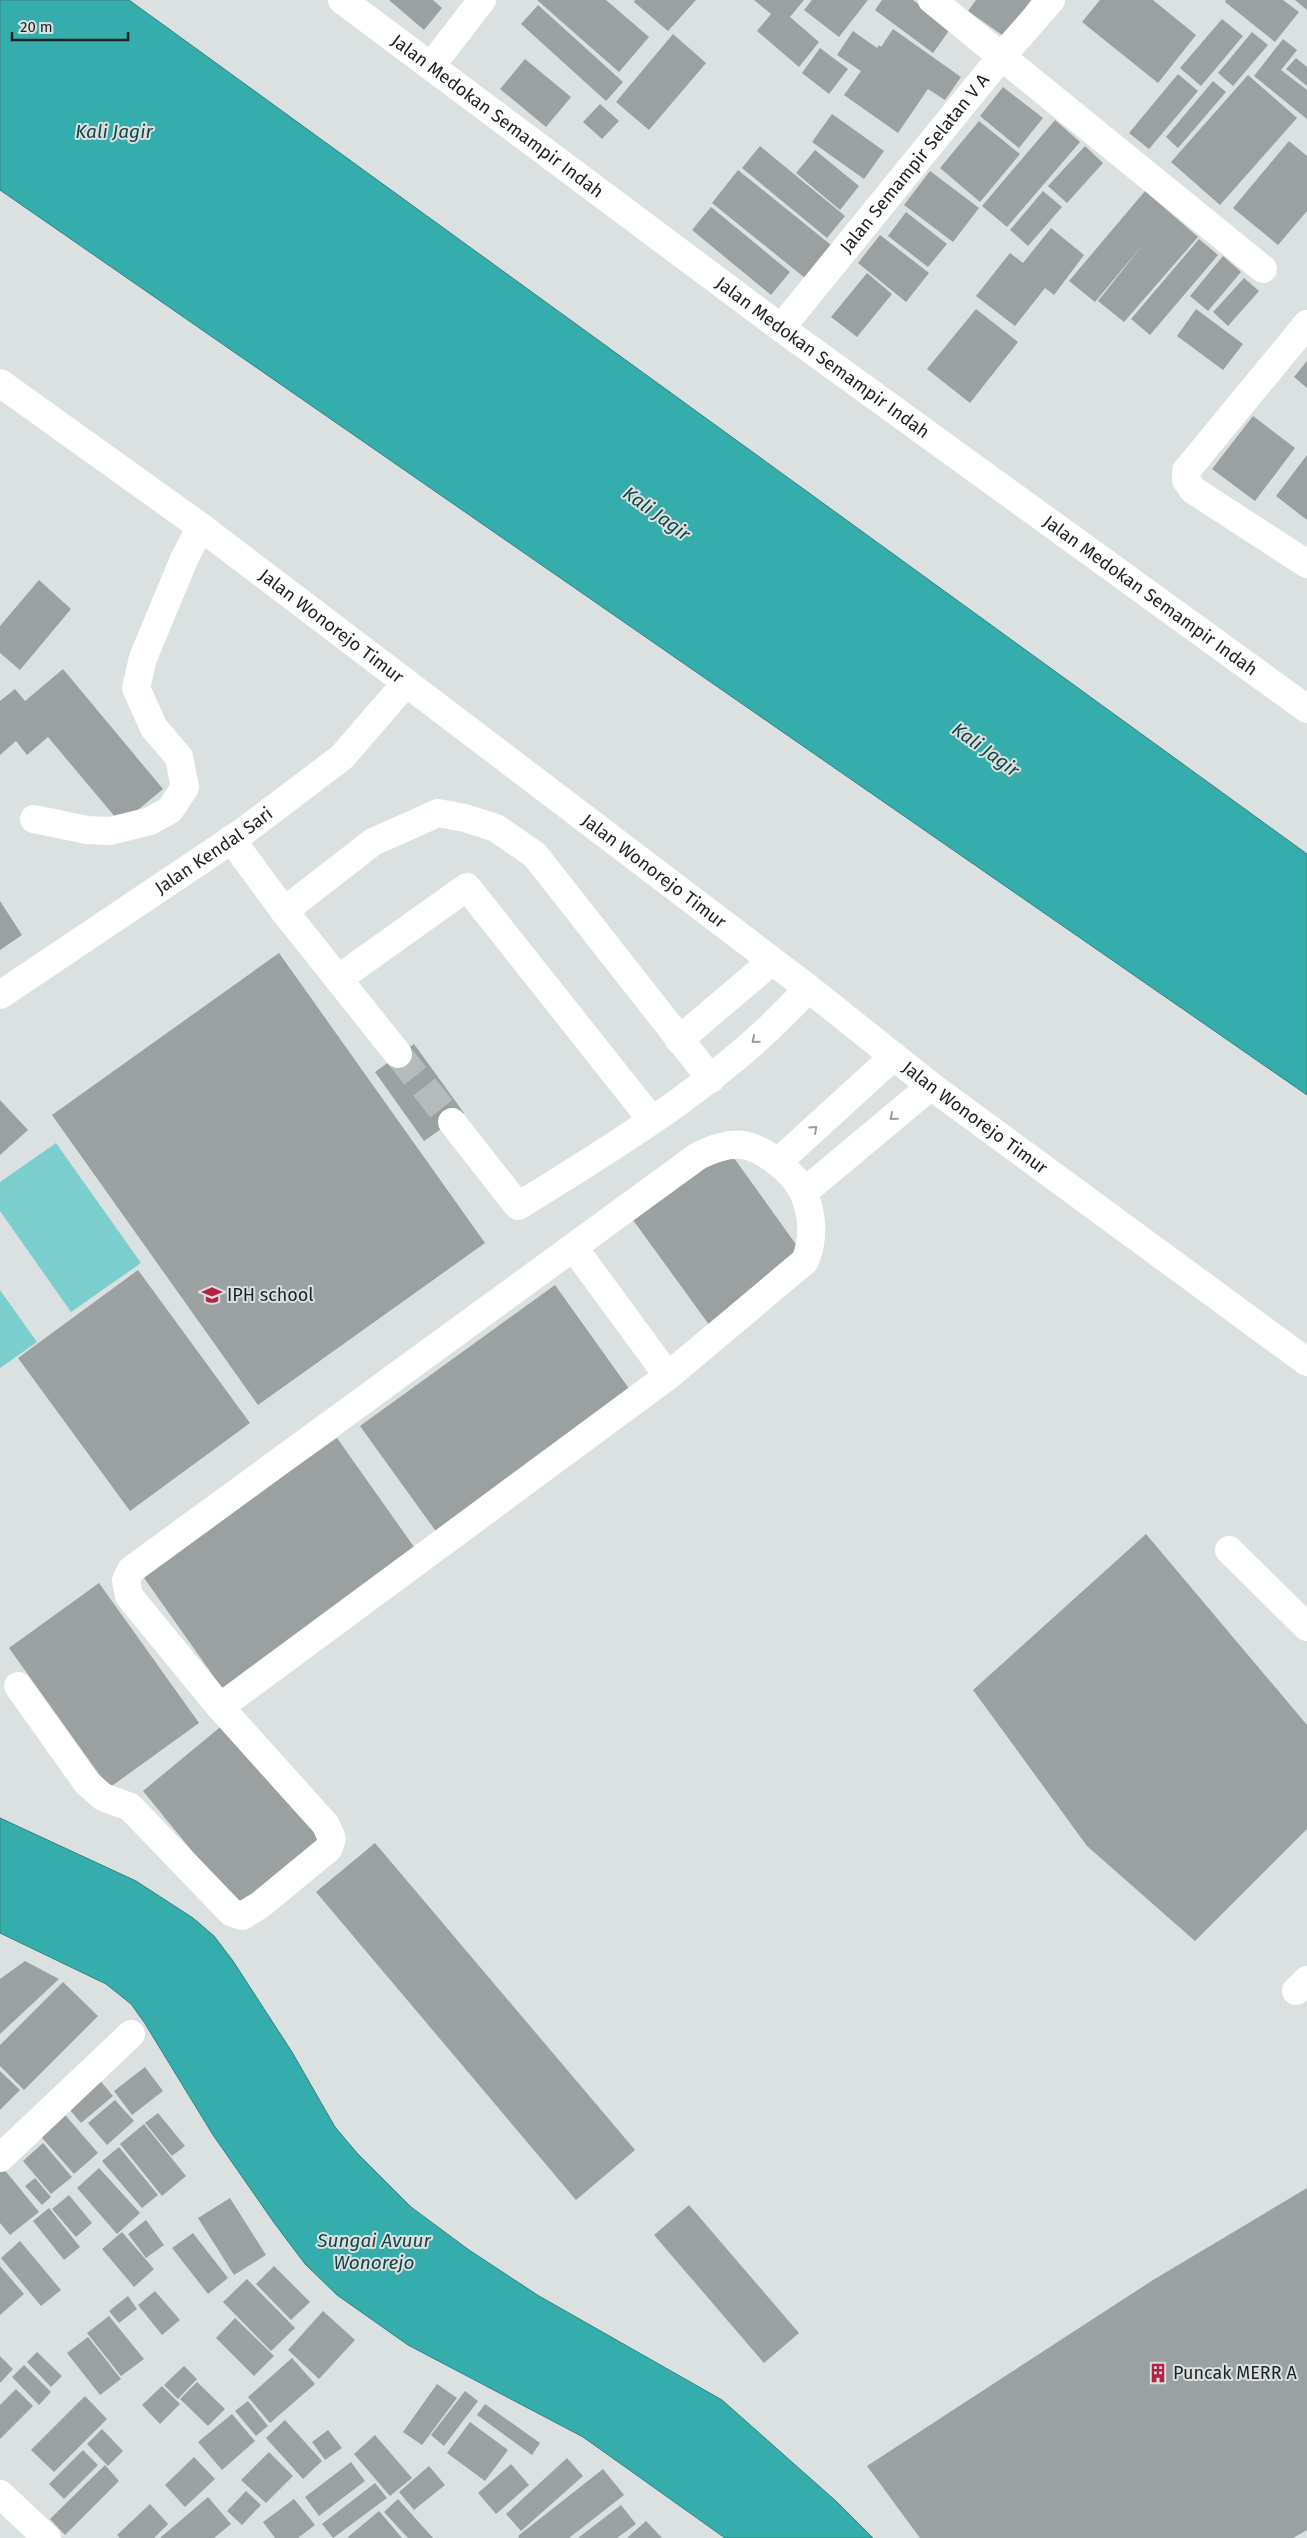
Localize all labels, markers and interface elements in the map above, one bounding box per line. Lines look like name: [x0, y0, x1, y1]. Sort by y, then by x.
scale bar: [12, 10, 129, 42]
text: 20 m: [20, 18, 53, 36]
street label: Jalan Medokan Semampir Indah: [387, 30, 608, 203]
street label: Jalan Semampir Selatan V A: [835, 69, 994, 257]
water label: Kali Jagir: [75, 120, 153, 143]
street label: Jalan Medokan Semampir Indah: [711, 272, 934, 443]
water label: Kali Jagir: [619, 481, 695, 546]
street label: Jalan Medokan Semampir Indah: [1039, 510, 1262, 681]
street label: Jalan Wonorejo Timur: [255, 564, 408, 688]
water label: Kali Jagir: [948, 717, 1024, 782]
street label: Jalan Kendal Sari: [151, 802, 277, 899]
street label: Jalan Wonorejo Timur: [577, 809, 731, 933]
one-way arrow: [752, 1034, 761, 1043]
street label: Jalan Wonorejo Timur: [898, 1056, 1052, 1179]
one-way arrow: [890, 1112, 899, 1120]
one-way arrow: [808, 1126, 817, 1135]
school or university icon: IPH school: [201, 1284, 223, 1306]
place label: IPH school: [227, 1284, 314, 1306]
water label: Sungai Avuur Wonorejo: [316, 2229, 431, 2274]
building icon: Puncak MERR A: [1147, 2362, 1169, 2384]
place label: Puncak MERR A: [1173, 2362, 1297, 2384]

